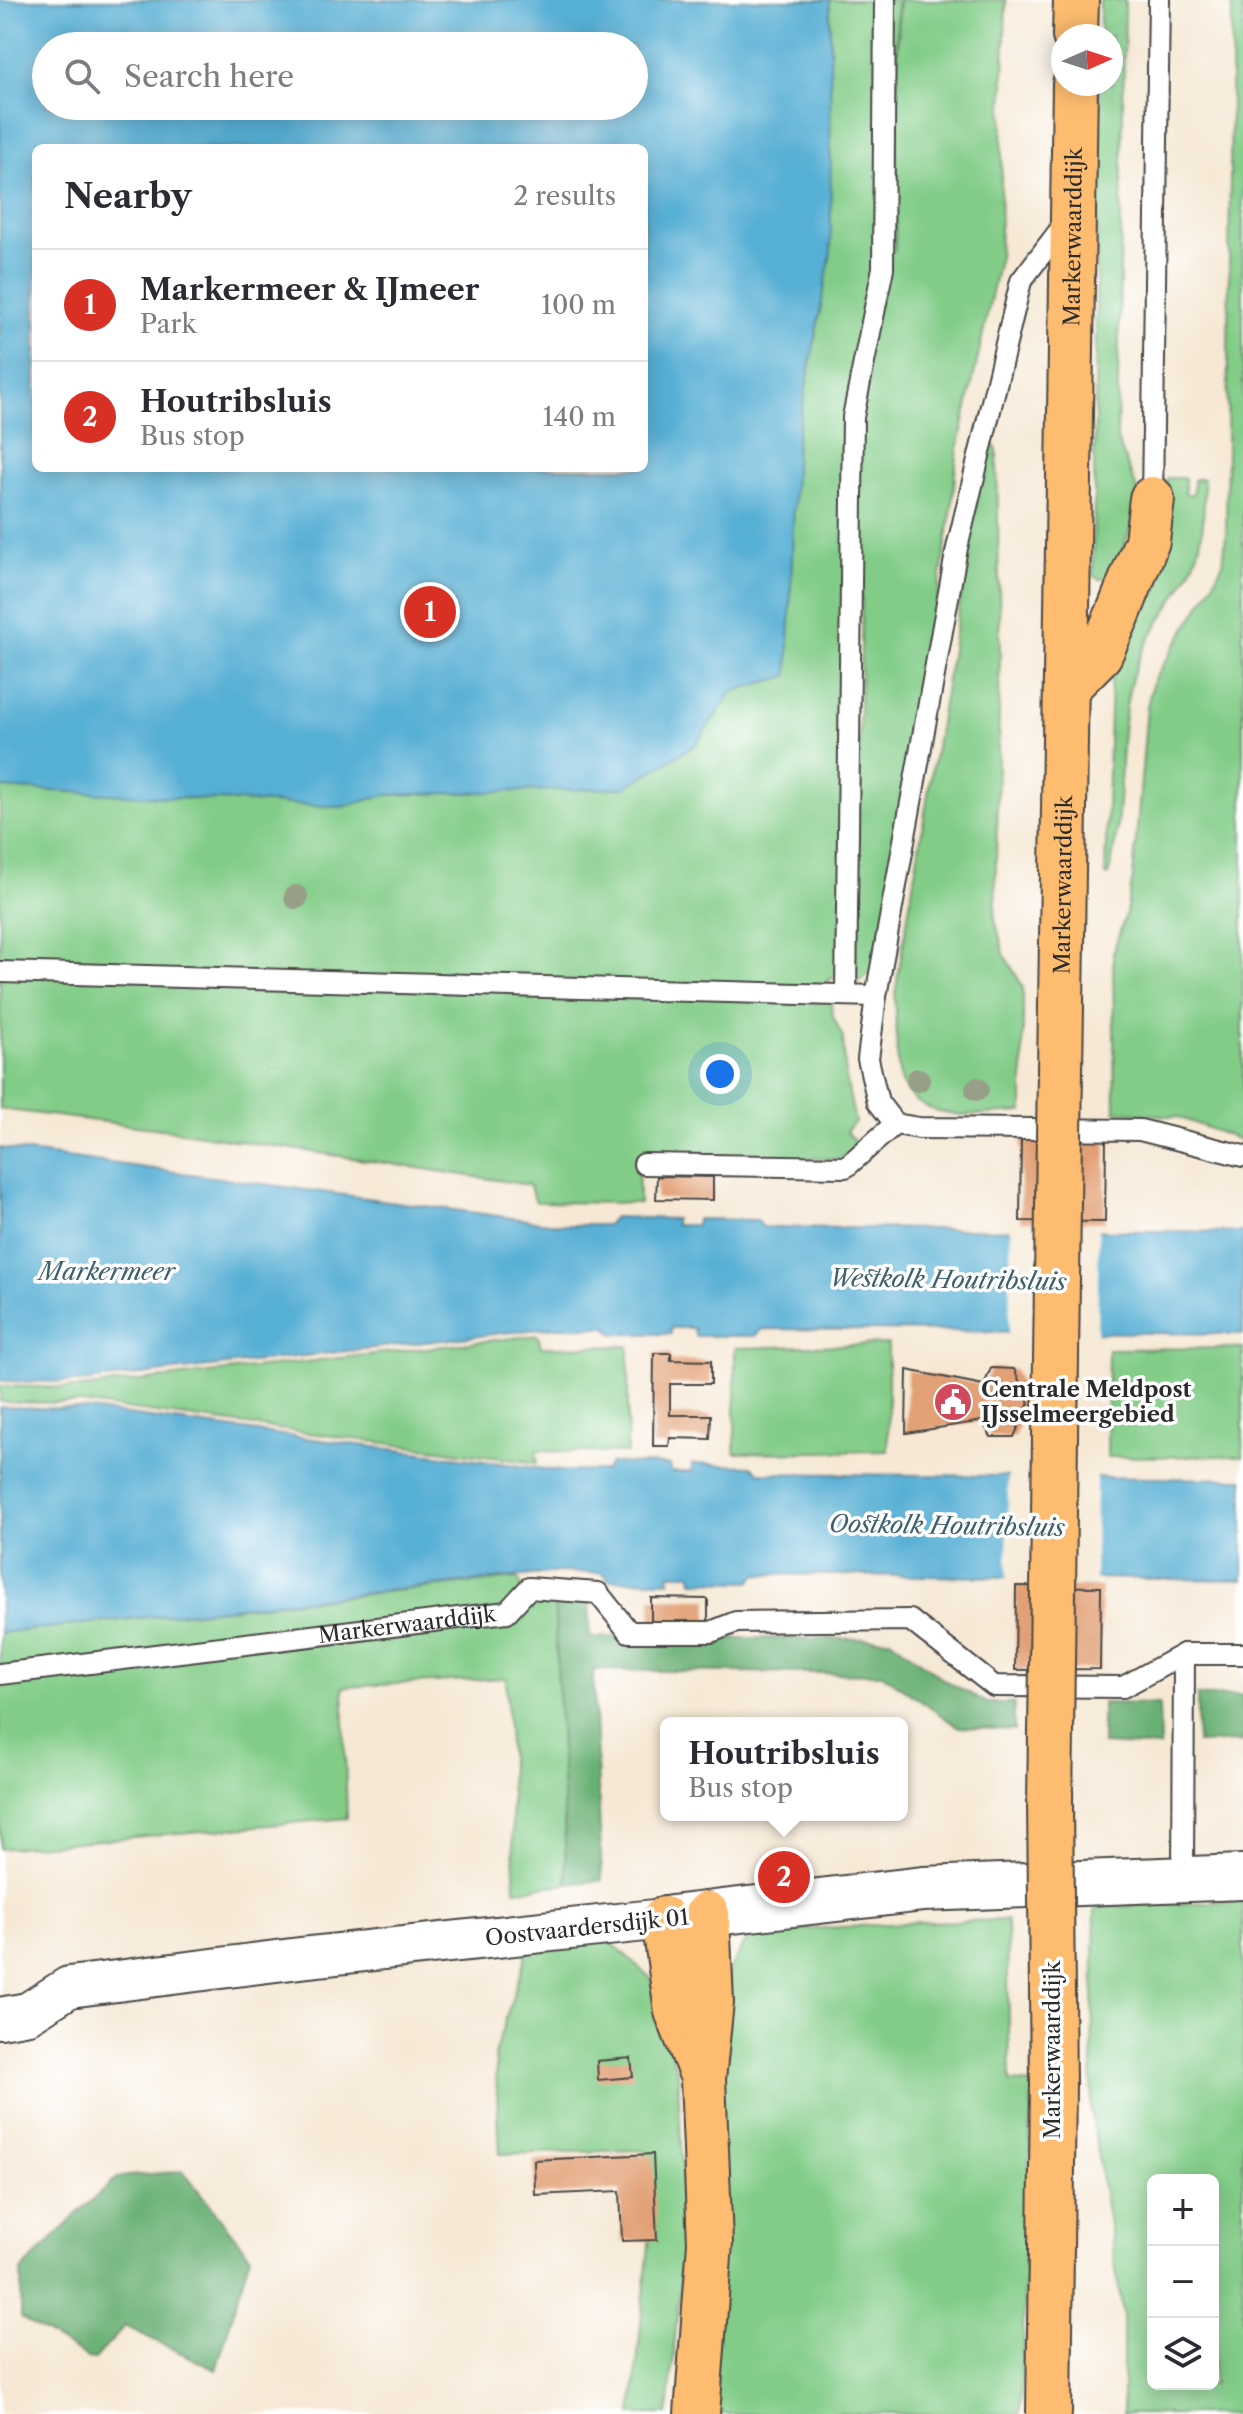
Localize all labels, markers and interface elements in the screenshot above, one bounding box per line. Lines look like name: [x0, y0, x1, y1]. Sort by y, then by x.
north arrow: [1051, 24, 1123, 96]
search box: [32, 32, 648, 120]
icon: search: [60, 54, 104, 98]
text: Search here: [124, 58, 294, 95]
street label: Markerwaarddijk: [1058, 146, 1088, 327]
text: Nearby: [64, 175, 192, 217]
text: 2 results: [513, 180, 616, 212]
text: Markermeer & IJmeer: [140, 271, 479, 308]
text: 1: [84, 289, 96, 321]
text: 100 m: [541, 289, 616, 321]
text: Park: [140, 308, 197, 340]
text: Houtribsluis: [140, 383, 332, 420]
text: 2: [82, 401, 98, 433]
text: 140 m: [542, 401, 616, 433]
text: Bus stop: [140, 420, 245, 452]
pin: 1: [404, 582, 456, 642]
street label: Markerwaarddijk: [1048, 794, 1078, 975]
your location: [700, 1054, 740, 1094]
water label: Markermeer: [36, 1257, 177, 1286]
water label: Westkolk Houtribsluis: [829, 1263, 1067, 1296]
place label: Centrale Meldpost IJsselmeergebied: [981, 1376, 1192, 1428]
public building icon: Centrale Meldpost IJsselmeergebied: [932, 1381, 974, 1423]
water label: Oostkolk Houtribsluis: [829, 1509, 1066, 1542]
street label: Markerwaarddijk: [317, 1600, 499, 1649]
popup: [660, 1717, 908, 1821]
text: Houtribsluis: [688, 1735, 880, 1772]
text: Bus stop: [688, 1772, 793, 1804]
pin: 2: [758, 1847, 810, 1907]
street label: Oostvaardersdijk 01: [484, 1903, 690, 1952]
street label: Markerwaarddijk: [1039, 1959, 1066, 2139]
map controls: [1147, 2174, 1219, 2390]
button: +: [1147, 2174, 1219, 2246]
button: −: [1147, 2246, 1219, 2318]
button: layers: [1147, 2318, 1219, 2390]

